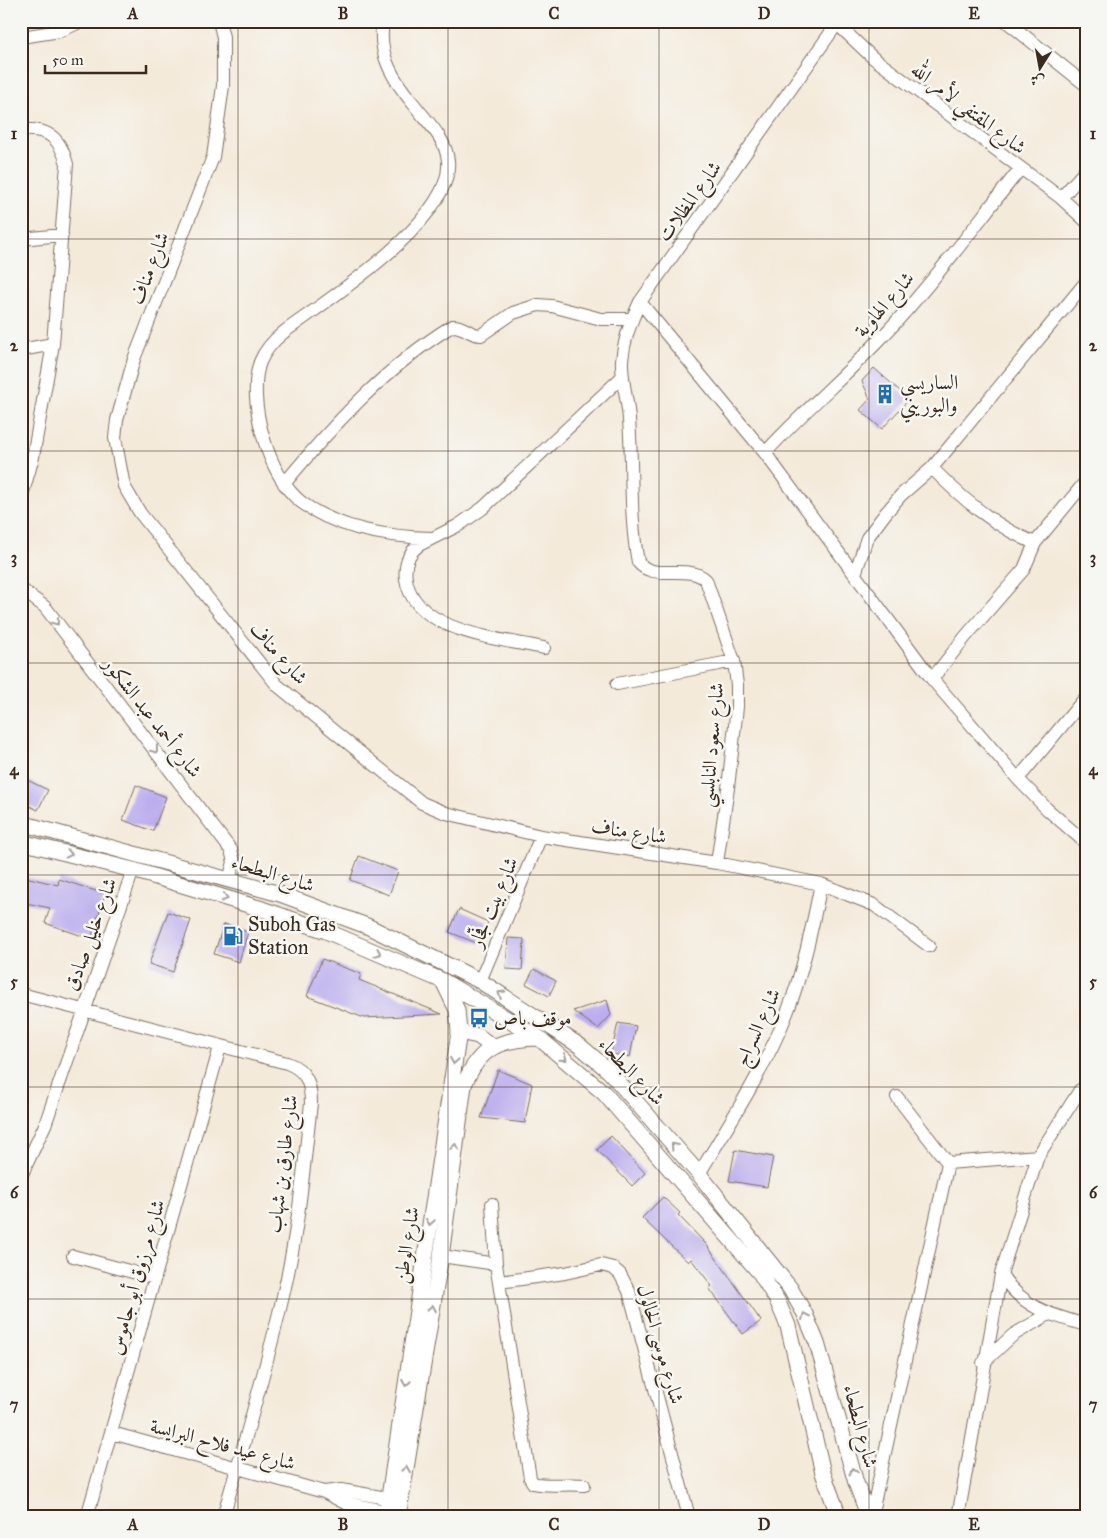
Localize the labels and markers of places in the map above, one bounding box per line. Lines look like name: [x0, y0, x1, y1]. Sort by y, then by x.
place label: الساريسي والبوريني: [900, 370, 958, 423]
building icon: الساريسي والبوريني: [874, 383, 896, 405]
place label: Suboh Gas Station: [248, 912, 336, 959]
fuel station icon: Suboh Gas Station: [222, 925, 244, 947]
place label: موقف باص: [494, 1006, 572, 1031]
bus stop icon: موقف باص: [468, 1007, 490, 1029]

